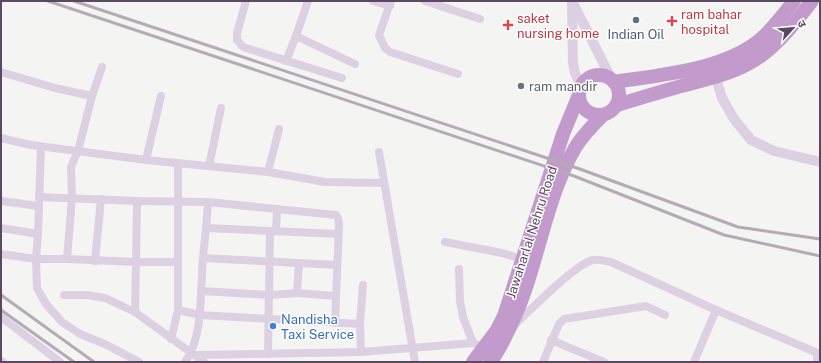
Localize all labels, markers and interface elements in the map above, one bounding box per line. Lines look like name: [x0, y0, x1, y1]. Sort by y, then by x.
place label: ram bahar hospital: [681, 7, 742, 37]
north arrow: [773, 8, 813, 48]
place label: saket nursing home: [517, 11, 599, 41]
marker: Indian Oil: [631, 15, 641, 25]
marker: ram bahar hospital: [666, 15, 678, 27]
text: उ: [795, 18, 809, 30]
marker: saket nursing home: [502, 19, 514, 31]
place label: Indian Oil: [608, 27, 664, 42]
place label: ram mandir: [529, 79, 598, 94]
marker: ram mandir: [516, 81, 526, 91]
street label: Jawaharlal Nehru Road: [503, 164, 560, 300]
place label: Nandisha Taxi Service: [281, 312, 354, 342]
marker: Nandisha Taxi Service: [268, 321, 278, 331]

